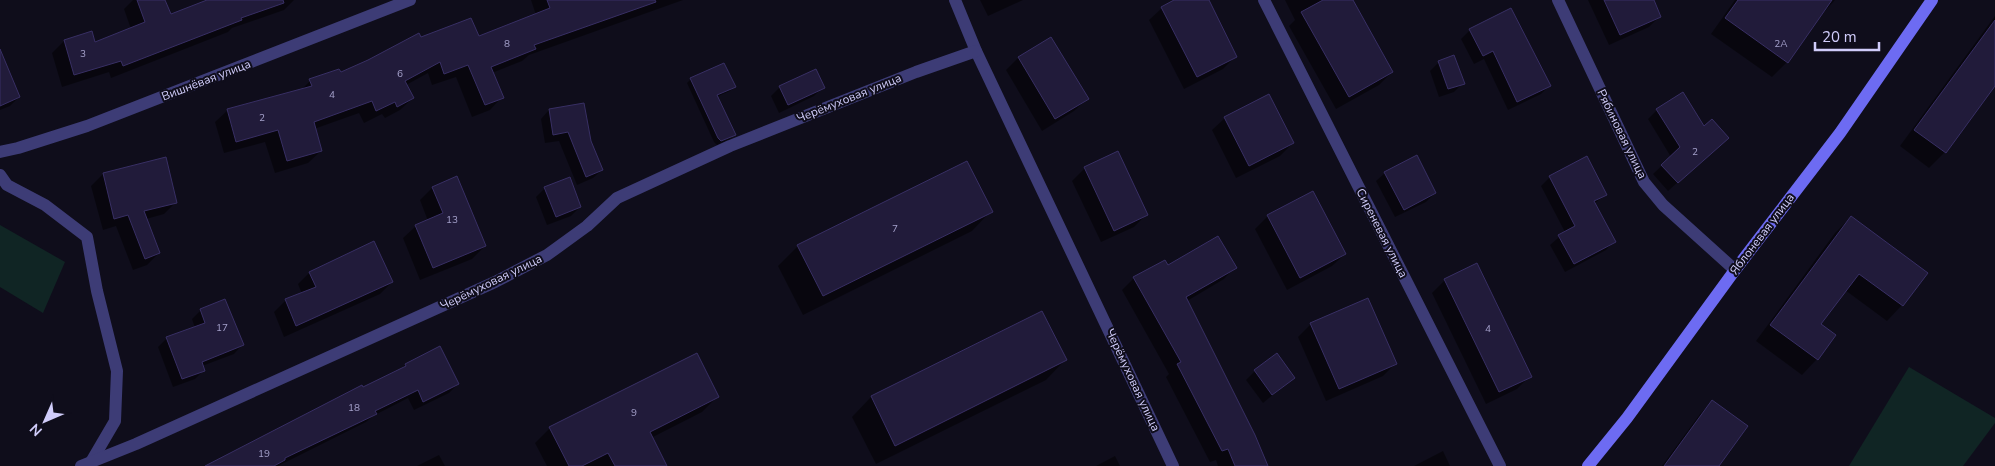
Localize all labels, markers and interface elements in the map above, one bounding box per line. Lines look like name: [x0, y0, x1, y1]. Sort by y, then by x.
scale bar: [1815, 20, 1879, 52]
text: 20 m: [1822, 27, 1857, 47]
house number: 8: [504, 37, 510, 51]
house number: 2А: [1774, 37, 1788, 51]
house number: 3: [80, 47, 86, 61]
street label: Вишнёвая улица: [159, 56, 253, 104]
house number: 6: [397, 67, 403, 81]
street label: Черёмуховая улица: [794, 70, 904, 126]
street label: Рябиновая улица: [1593, 87, 1651, 181]
house number: 4: [329, 88, 335, 102]
house number: 2: [259, 111, 265, 125]
house number: 2: [1692, 145, 1698, 159]
street label: Сиреневая улица: [1353, 186, 1411, 280]
street label: Яблоневая улица: [1726, 190, 1798, 278]
house number: 13: [446, 213, 458, 227]
house number: 7: [892, 222, 898, 236]
street label: Черёмуховая улица: [437, 250, 545, 314]
house number: 17: [216, 321, 228, 335]
house number: 4: [1485, 322, 1491, 336]
street label: Черёмуховая улица: [1102, 326, 1164, 434]
north arrow: [20, 396, 70, 446]
house number: 18: [348, 401, 360, 415]
house number: 9: [631, 406, 637, 420]
text: N: [26, 419, 47, 440]
house number: 19: [258, 447, 270, 461]

